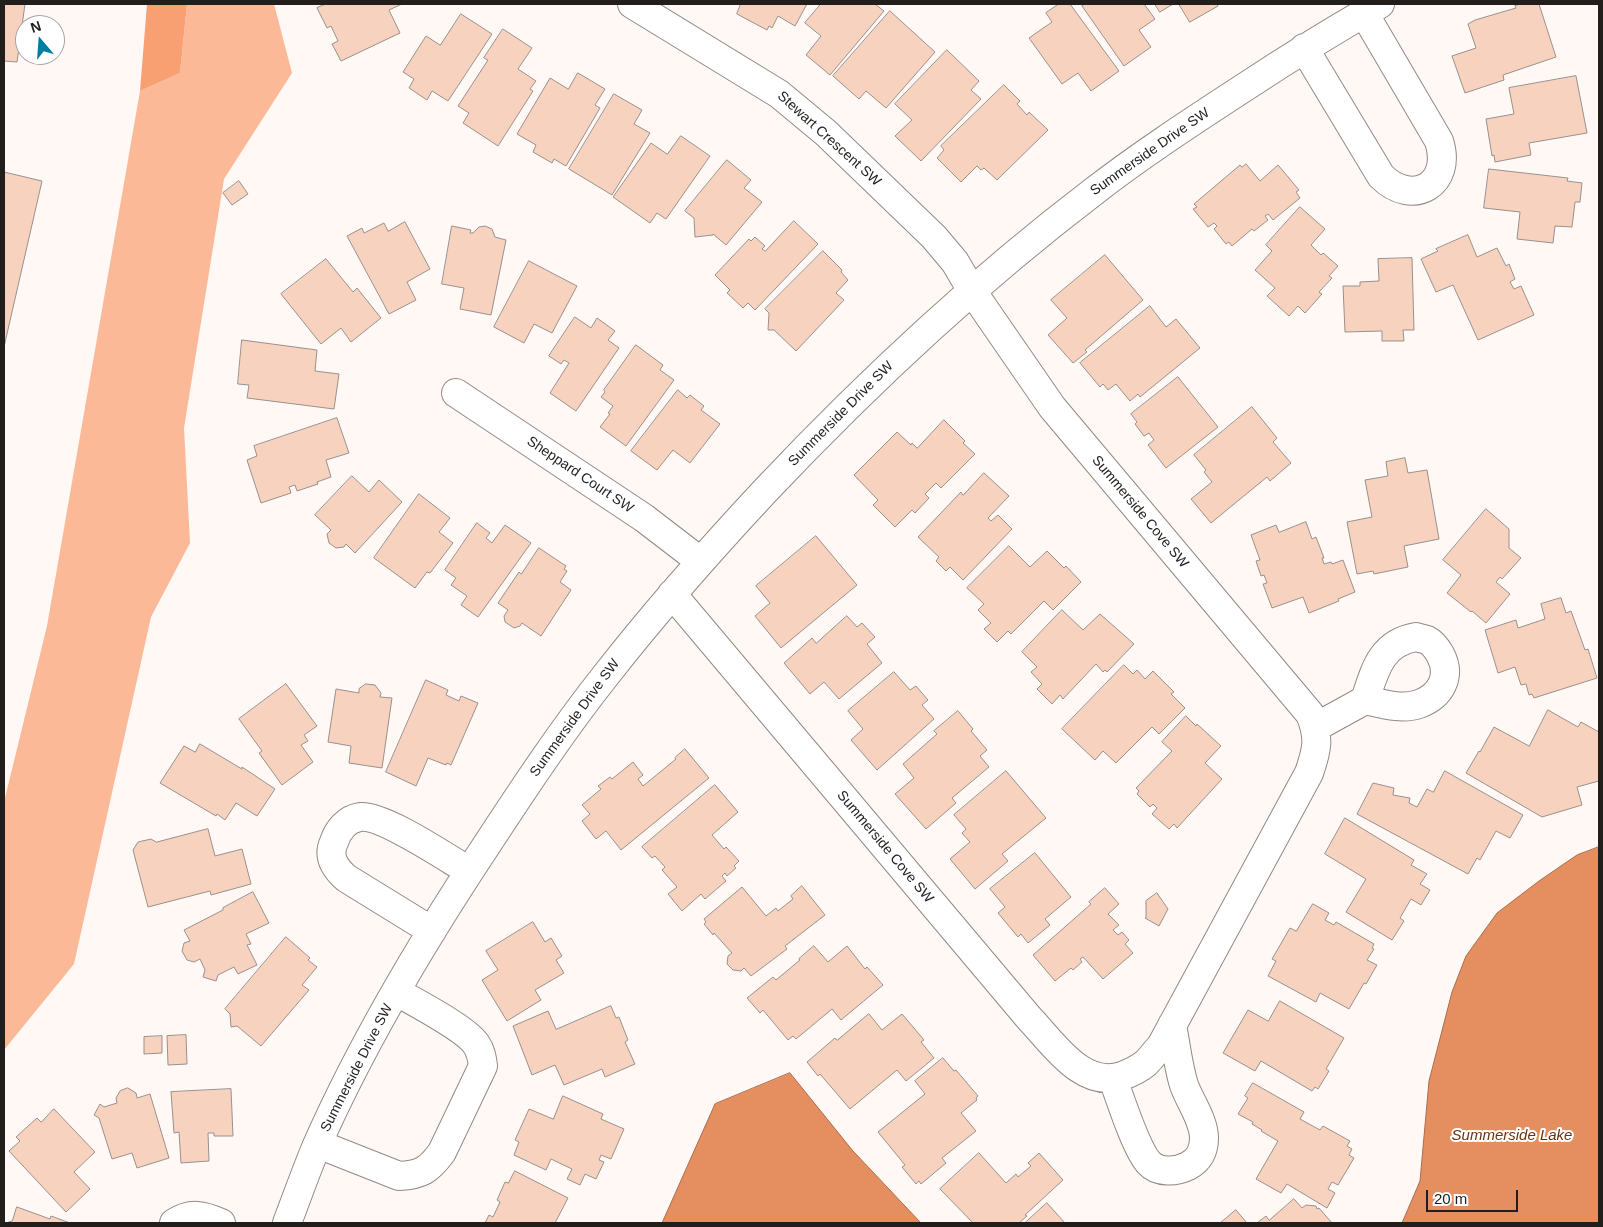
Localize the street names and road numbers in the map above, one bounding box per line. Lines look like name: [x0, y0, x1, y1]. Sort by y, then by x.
street label: Stewart Crescent SW: [774, 88, 884, 190]
street label: Summerside Drive SW: [1087, 105, 1213, 199]
street label: Summerside Drive SW: [785, 358, 897, 470]
street label: Sheppard Court SW: [523, 433, 637, 517]
street label: Summerside Cove SW: [1088, 452, 1192, 572]
street label: Summerside Drive SW: [527, 656, 623, 780]
street label: Summerside Cove SW: [833, 787, 937, 907]
street label: Summerside Drive SW: [317, 1001, 397, 1135]

